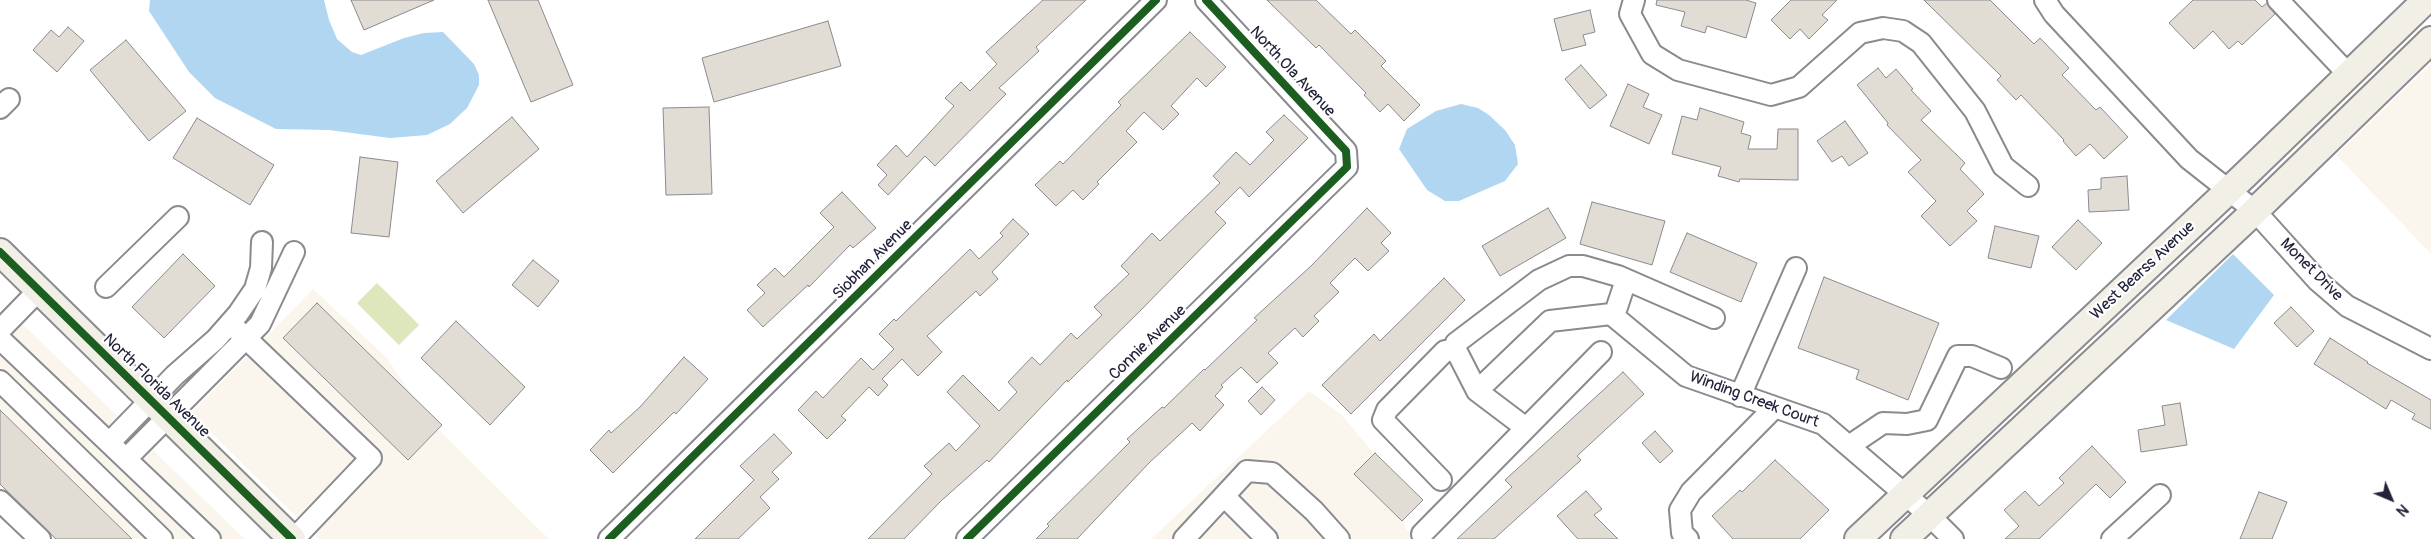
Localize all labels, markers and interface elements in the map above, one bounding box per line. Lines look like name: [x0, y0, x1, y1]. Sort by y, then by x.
street label: North Ola Avenue: [1245, 23, 1339, 121]
street label: Siobhan Avenue: [829, 216, 917, 304]
street label: West Bearss Avenue: [2087, 218, 2199, 324]
street label: Monet Drive: [2276, 235, 2346, 305]
street label: Connie Avenue: [1105, 301, 1191, 385]
street label: North Florida Avenue: [99, 330, 213, 442]
street label: Winding Creek Court: [1687, 368, 1821, 432]
north arrow: [2366, 474, 2416, 524]
text: N: [2393, 501, 2411, 519]

